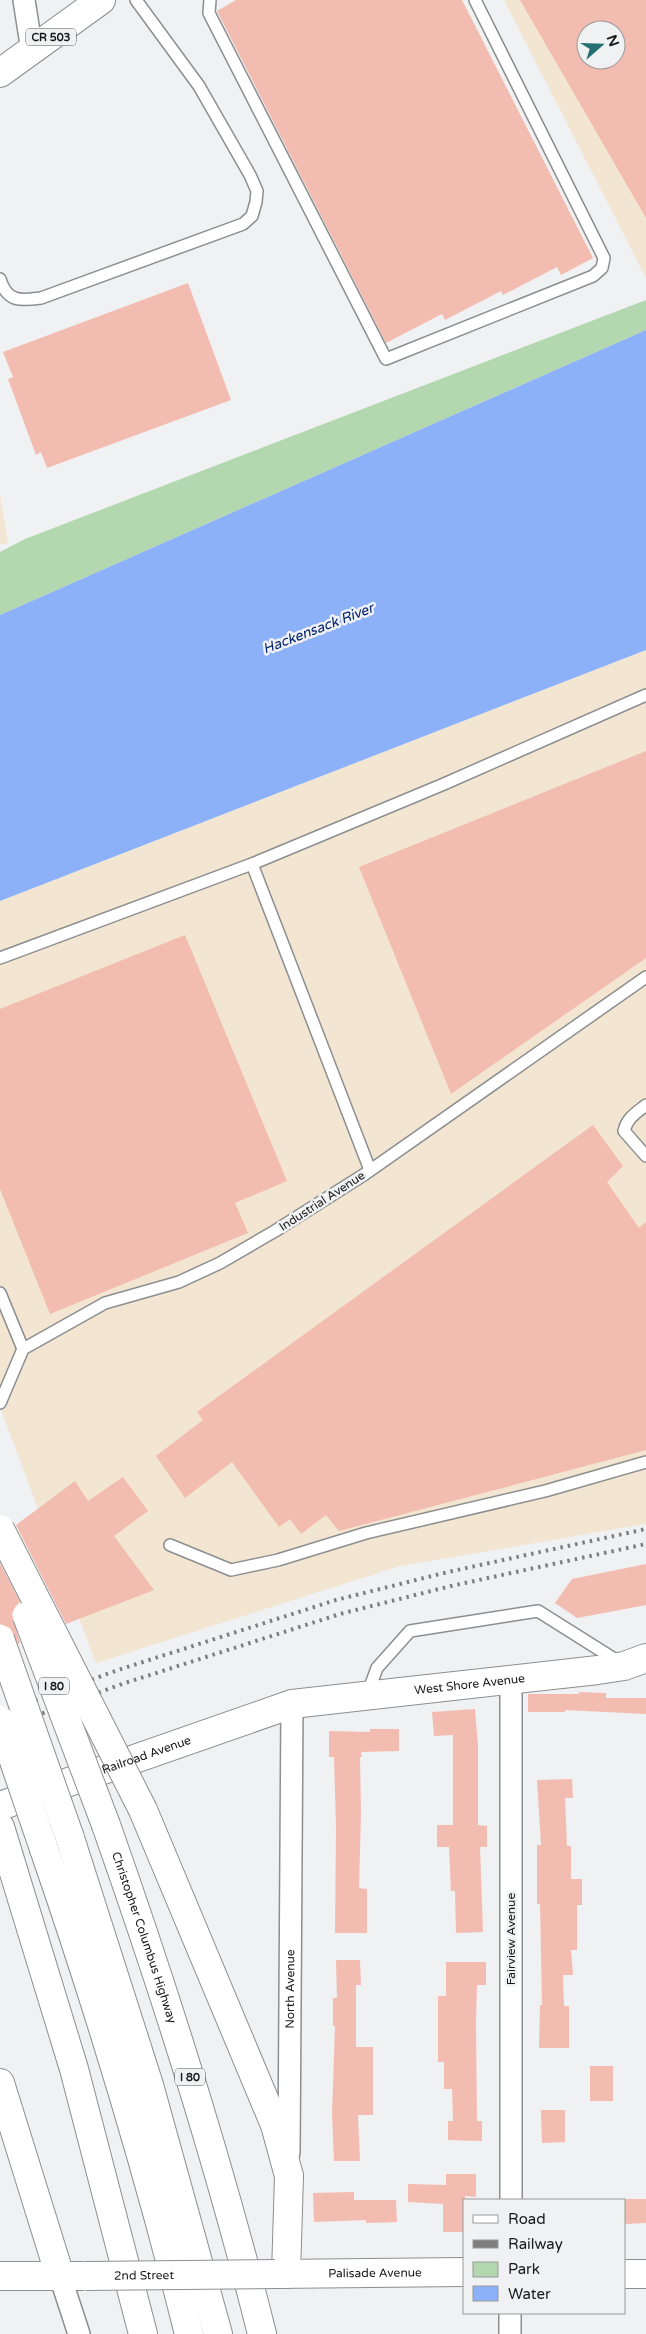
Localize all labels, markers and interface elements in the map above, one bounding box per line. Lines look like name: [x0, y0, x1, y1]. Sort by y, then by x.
north arrow: [576, 20, 626, 70]
road number: CR 503: [26, 28, 76, 46]
text: N: [603, 33, 623, 49]
water label: Hackensack River: [260, 599, 377, 657]
street label: Industrial Avenue: [277, 1168, 368, 1234]
street label: West Shore Avenue: [414, 1671, 526, 1697]
road number: I 80: [39, 1678, 69, 1694]
street label: Railroad Avenue: [100, 1733, 193, 1777]
street label: Christopher Columbus Highway: [109, 1850, 180, 2026]
street label: Fairview Avenue: [504, 1893, 518, 1985]
street label: North Avenue: [283, 1949, 297, 2029]
road number: I 80: [175, 2068, 205, 2086]
legend: [463, 2199, 626, 2314]
text: Road: [508, 2210, 546, 2228]
text: Railway: [508, 2235, 563, 2253]
text: Park: [508, 2260, 540, 2278]
street label: Palisade Avenue: [328, 2265, 422, 2280]
street label: 2nd Street: [114, 2268, 174, 2283]
text: Water: [508, 2285, 551, 2303]

